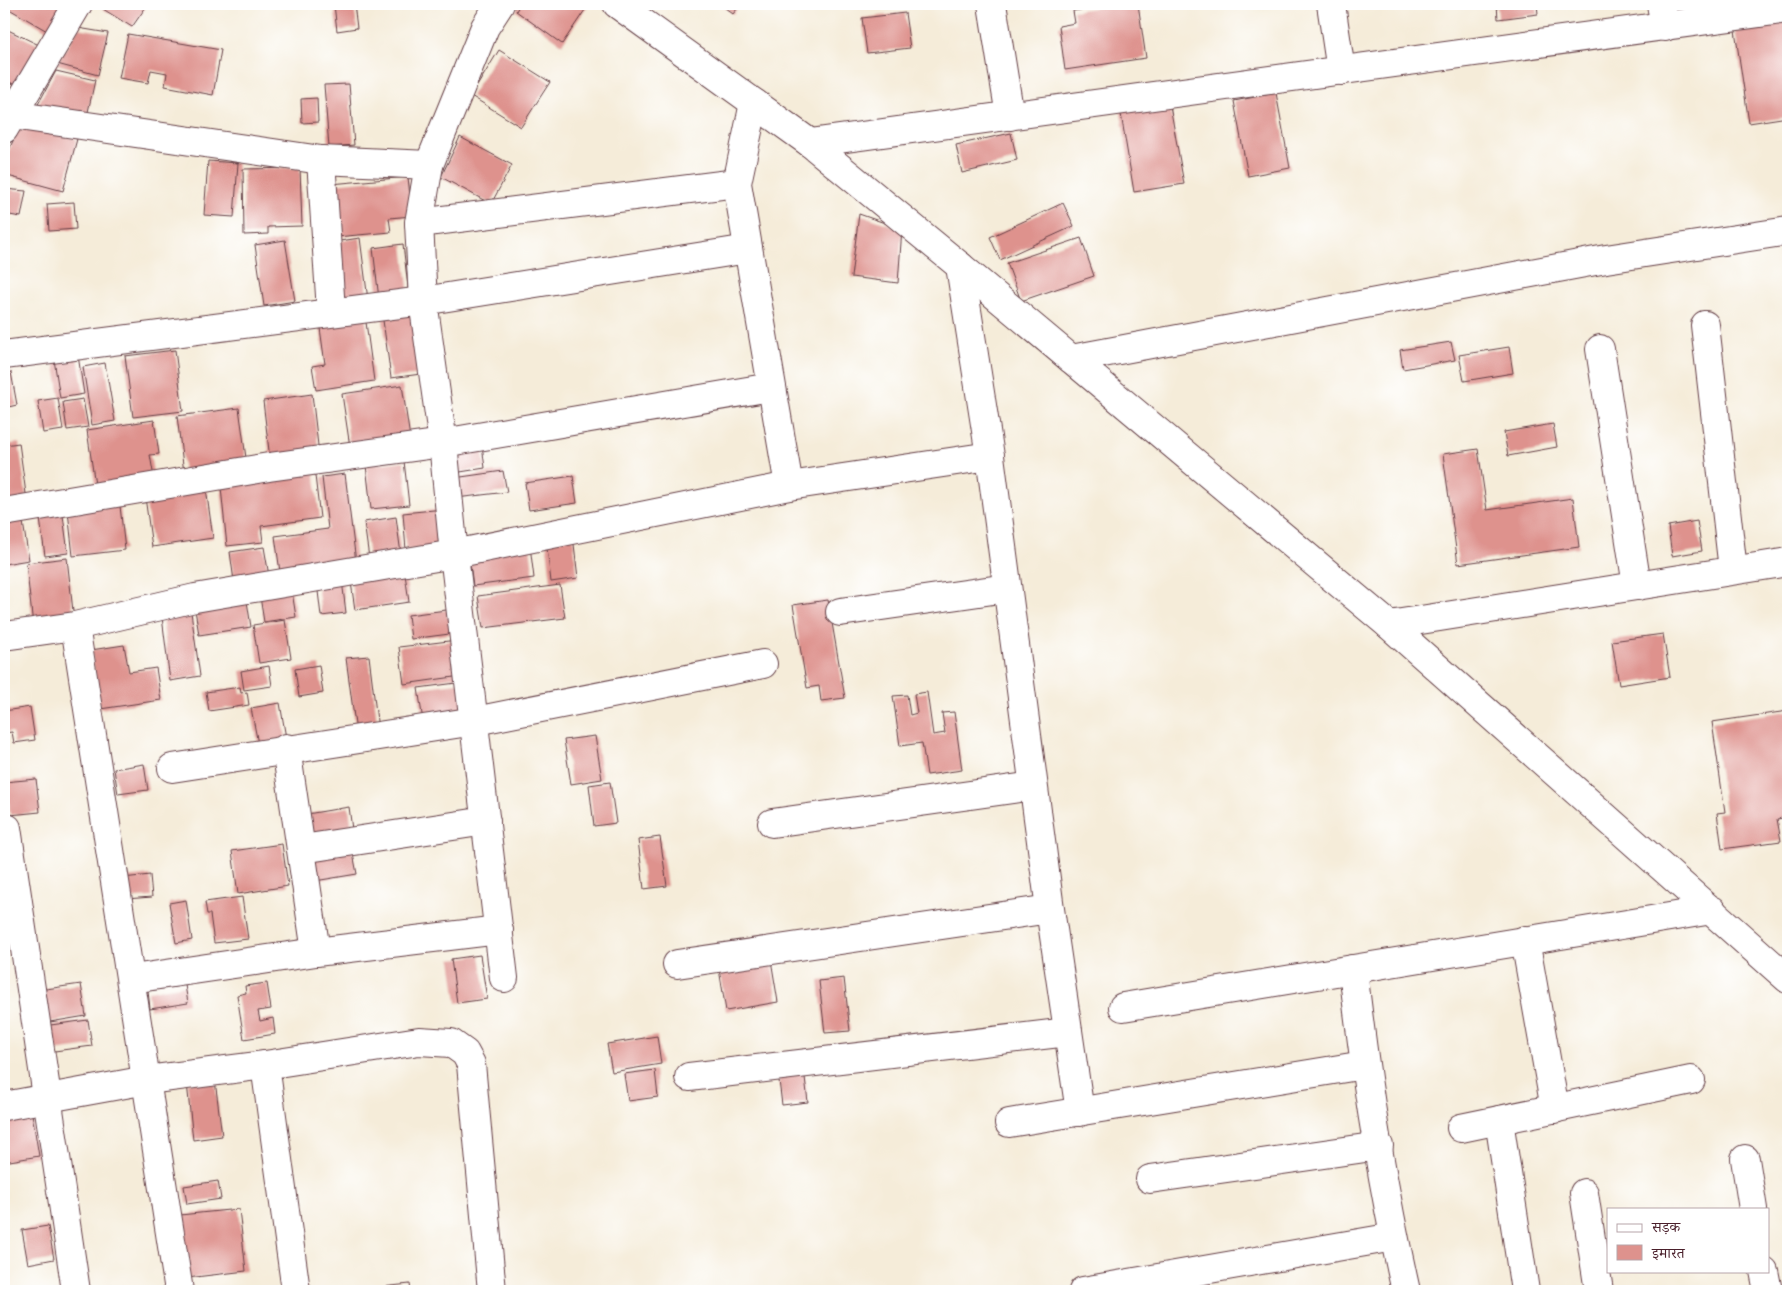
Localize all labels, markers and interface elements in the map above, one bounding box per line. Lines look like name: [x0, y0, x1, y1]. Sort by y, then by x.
legend: [1607, 1208, 1770, 1272]
text: सड़क: [1651, 1218, 1681, 1237]
text: इमारत: [1651, 1244, 1686, 1263]

